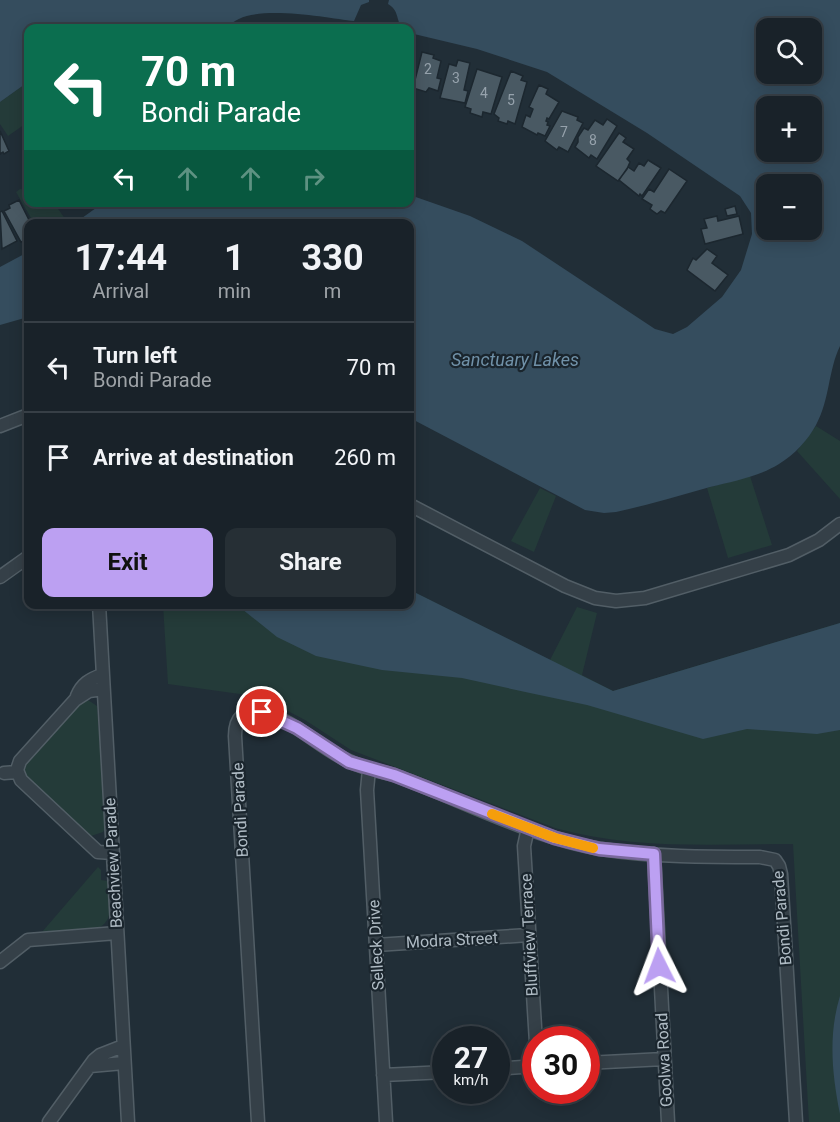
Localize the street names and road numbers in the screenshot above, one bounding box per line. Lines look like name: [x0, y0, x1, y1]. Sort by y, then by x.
street label: Bondi Parade: [228, 762, 252, 858]
street label: Beachview Parade: [100, 797, 126, 929]
street label: Bondi Parade: [768, 870, 796, 966]
street label: Bluffview Terrace: [516, 873, 542, 997]
street label: Selleck Drive: [364, 899, 388, 991]
street label: Modra Street: [406, 928, 498, 952]
street label: Goolwa Road: [652, 1012, 676, 1108]

